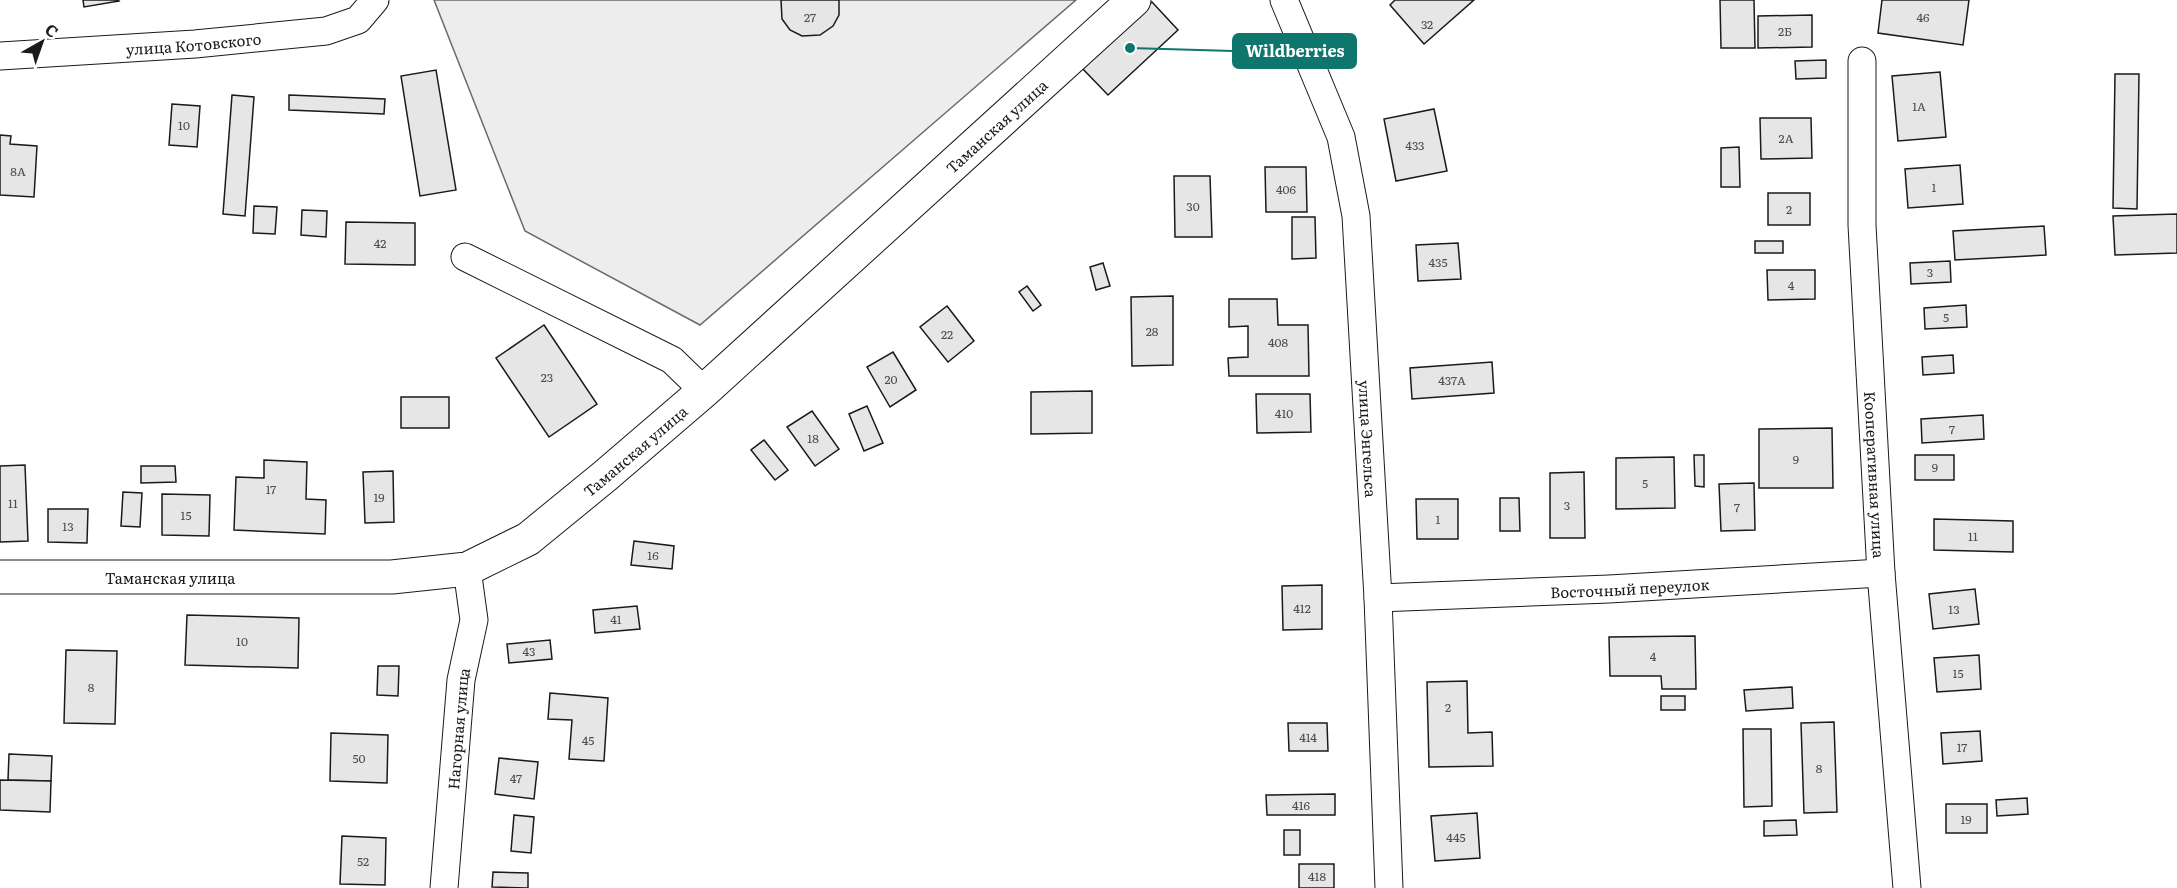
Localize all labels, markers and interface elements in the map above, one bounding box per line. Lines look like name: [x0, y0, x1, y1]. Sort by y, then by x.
house number: 27: [804, 8, 816, 26]
house number: 46: [1916, 8, 1930, 26]
north arrow: [12, 12, 72, 72]
house number: 32: [1421, 15, 1433, 33]
text: С: [40, 17, 64, 43]
house number: 2Б: [1778, 22, 1792, 40]
street label: улица Котовского: [125, 26, 263, 60]
callout: Wildberries: [1233, 34, 1356, 68]
text: Wildberries: [1246, 38, 1344, 62]
street label: Таманская улица: [940, 72, 1053, 178]
house number: 1А: [1912, 97, 1926, 115]
house number: 10: [178, 116, 190, 134]
house number: 2А: [1779, 129, 1794, 147]
house number: 433: [1405, 136, 1425, 154]
house number: 8А: [10, 162, 26, 180]
house number: 1: [1932, 178, 1937, 196]
house number: 406: [1276, 180, 1297, 198]
house number: 30: [1186, 197, 1200, 215]
house number: 2: [1786, 200, 1792, 218]
house number: 42: [374, 234, 386, 252]
house number: 435: [1428, 253, 1448, 271]
house number: 3: [1927, 263, 1933, 281]
house number: 4: [1788, 276, 1795, 294]
house number: 5: [1943, 308, 1949, 326]
house number: 28: [1146, 322, 1159, 340]
house number: 22: [941, 325, 953, 343]
house number: 408: [1268, 333, 1288, 351]
house number: 23: [541, 368, 553, 386]
house number: 20: [884, 370, 898, 388]
house number: 437А: [1438, 371, 1466, 389]
street label: улица Энгельса: [1354, 380, 1384, 499]
street label: Кооперативная улица: [1860, 390, 1892, 560]
street label: Таманская улица: [577, 399, 692, 502]
house number: 410: [1275, 404, 1293, 422]
house number: 7: [1949, 420, 1955, 438]
house number: 18: [807, 429, 819, 447]
house number: 9: [1793, 450, 1799, 468]
house number: 9: [1932, 458, 1938, 476]
house number: 5: [1642, 474, 1648, 492]
house number: 17: [266, 480, 276, 498]
house number: 19: [373, 488, 385, 506]
house number: 11: [8, 494, 18, 512]
house number: 3: [1564, 496, 1570, 514]
house number: 7: [1734, 498, 1740, 516]
house number: 15: [181, 506, 191, 524]
house number: 1: [1436, 510, 1441, 528]
house number: 13: [62, 517, 74, 535]
house number: 11: [1968, 527, 1978, 545]
house number: 16: [647, 546, 659, 564]
street label: Таманская улица: [105, 566, 236, 589]
street label: Восточный переулок: [1550, 572, 1710, 603]
house number: 412: [1293, 599, 1311, 617]
house number: 13: [1948, 600, 1960, 618]
house number: 41: [610, 610, 622, 628]
house number: 10: [236, 632, 248, 650]
house number: 43: [522, 642, 536, 660]
house number: 4: [1650, 647, 1657, 665]
street label: Нагорная улица: [441, 664, 475, 790]
house number: 15: [1953, 664, 1963, 682]
house number: 8: [88, 678, 95, 696]
house number: 2: [1445, 698, 1451, 716]
house number: 414: [1299, 728, 1317, 746]
house number: 45: [582, 731, 594, 749]
house number: 17: [1957, 738, 1967, 756]
house number: 50: [352, 749, 366, 767]
house number: 8: [1816, 759, 1823, 777]
house number: 47: [510, 769, 522, 787]
house number: 416: [1292, 796, 1311, 814]
house number: 19: [1960, 810, 1972, 828]
house number: 445: [1446, 828, 1466, 846]
house number: 52: [357, 852, 369, 870]
house number: 418: [1308, 867, 1326, 885]

